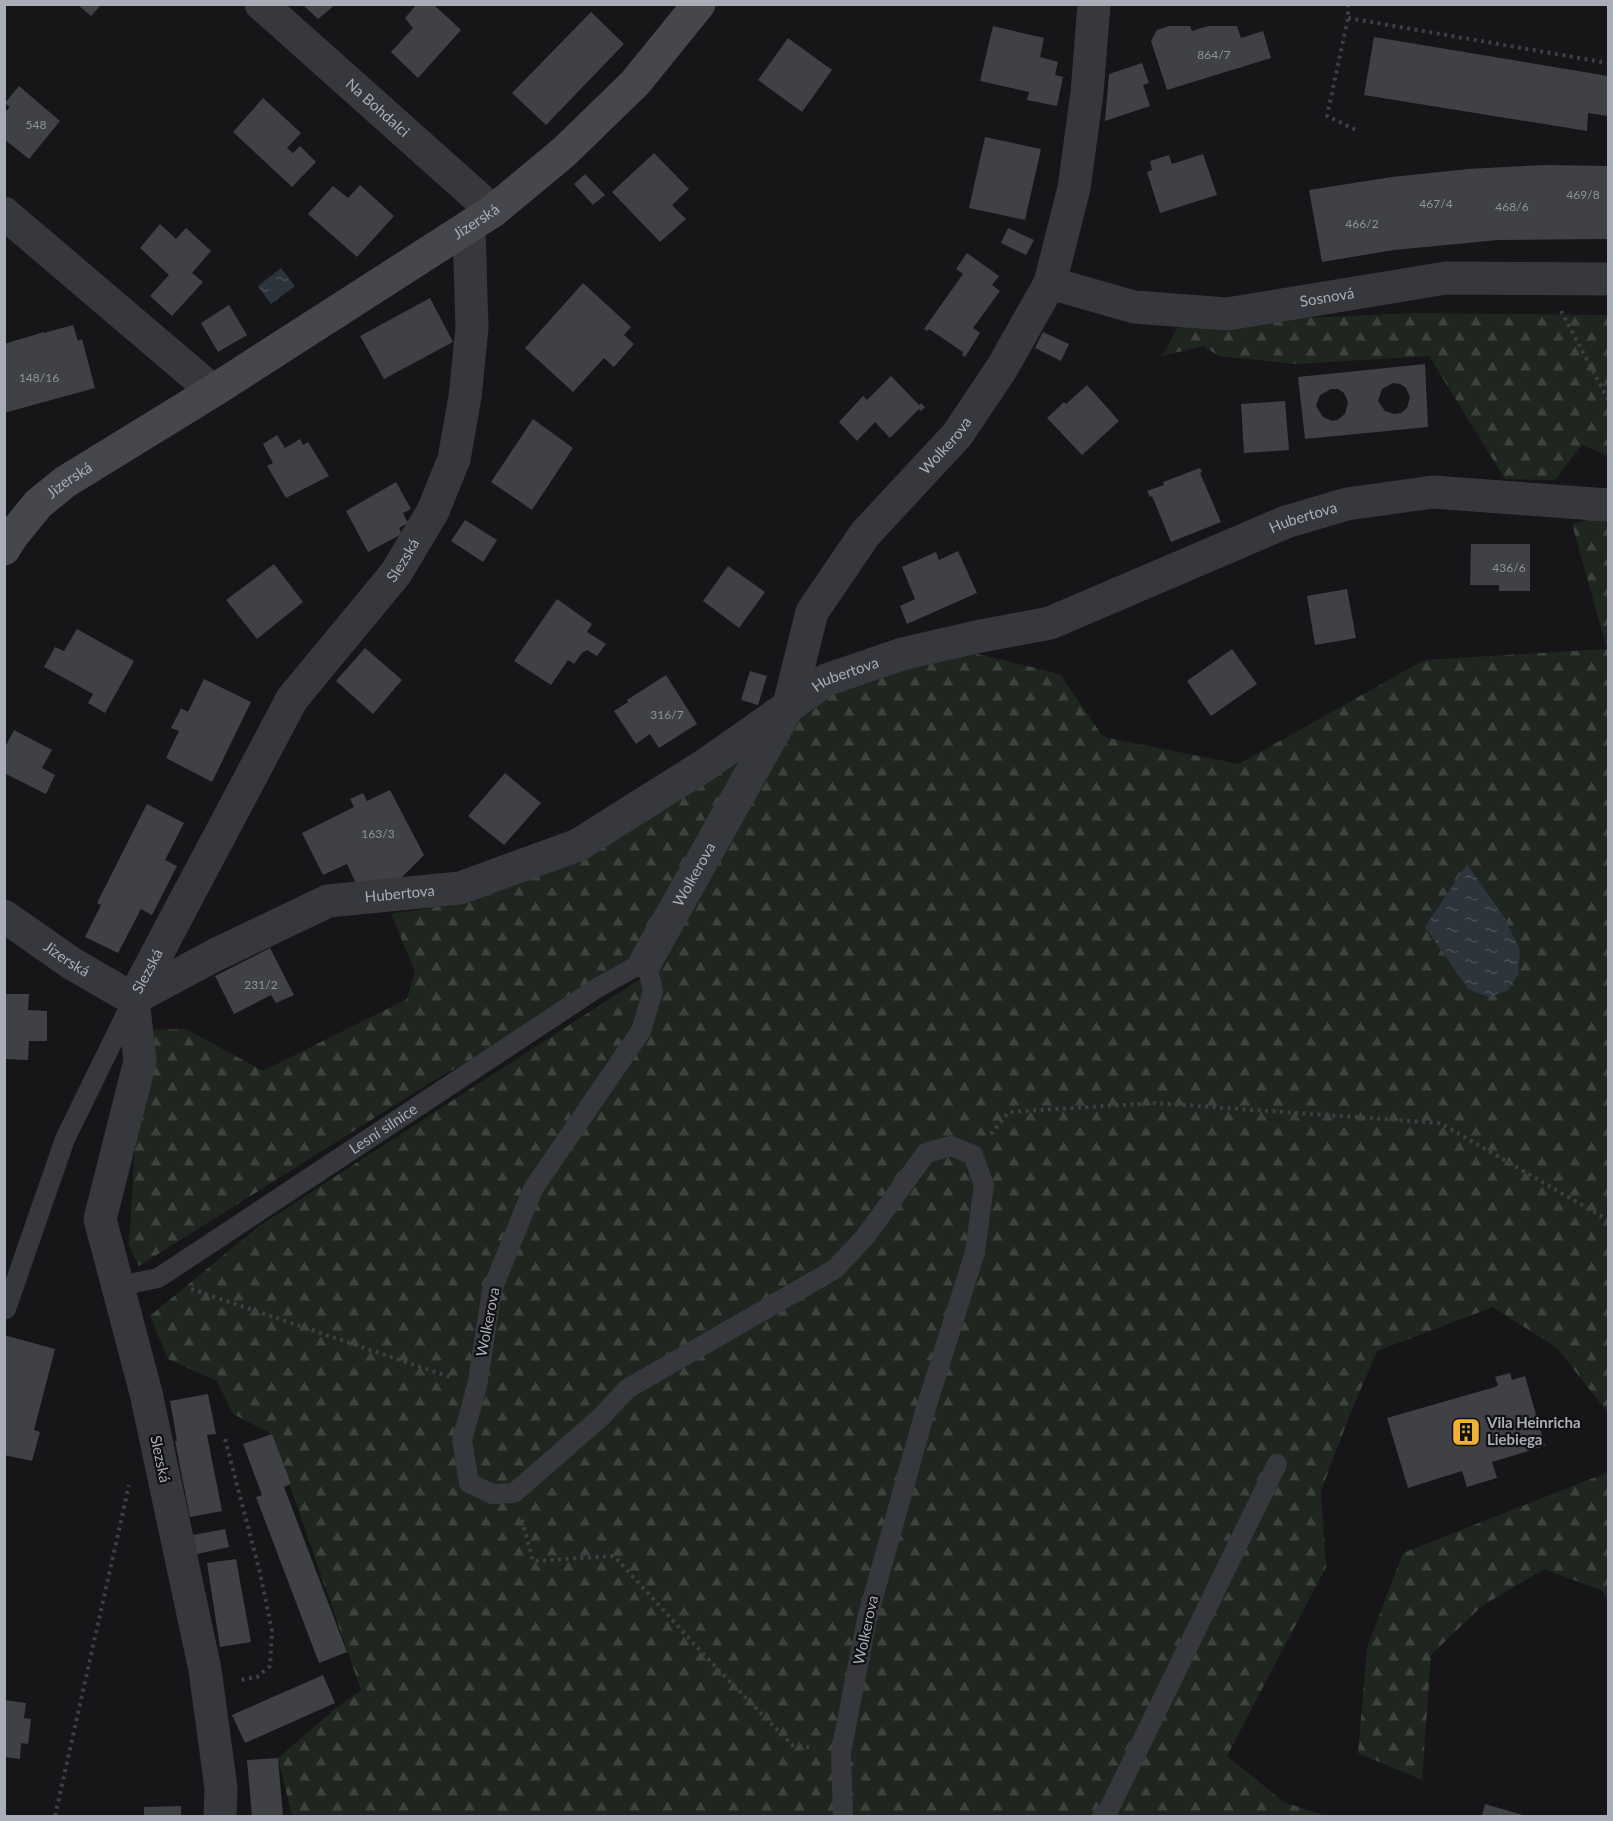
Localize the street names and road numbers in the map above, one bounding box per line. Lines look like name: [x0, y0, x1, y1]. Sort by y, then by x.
street label: Na Bohdalci: [343, 74, 414, 140]
street label: Jizerská: [449, 200, 503, 242]
street label: Sosnová: [1298, 283, 1355, 310]
street label: Wolkerova: [915, 413, 975, 478]
street label: Jizerská: [42, 458, 95, 501]
street label: Hubertova: [1266, 497, 1339, 536]
street label: Slezská: [382, 535, 423, 585]
street label: Hubertova: [808, 653, 881, 695]
street label: Wolkerova: [668, 839, 718, 909]
street label: Hubertova: [364, 881, 436, 905]
street label: Jizerská: [41, 937, 93, 980]
street label: Slezská: [128, 945, 166, 996]
street label: Lesní silnice: [345, 1099, 420, 1157]
street label: Wolkerova: [471, 1286, 503, 1358]
street label: Slezská: [147, 1434, 175, 1484]
street label: Wolkerova: [849, 1594, 881, 1666]

